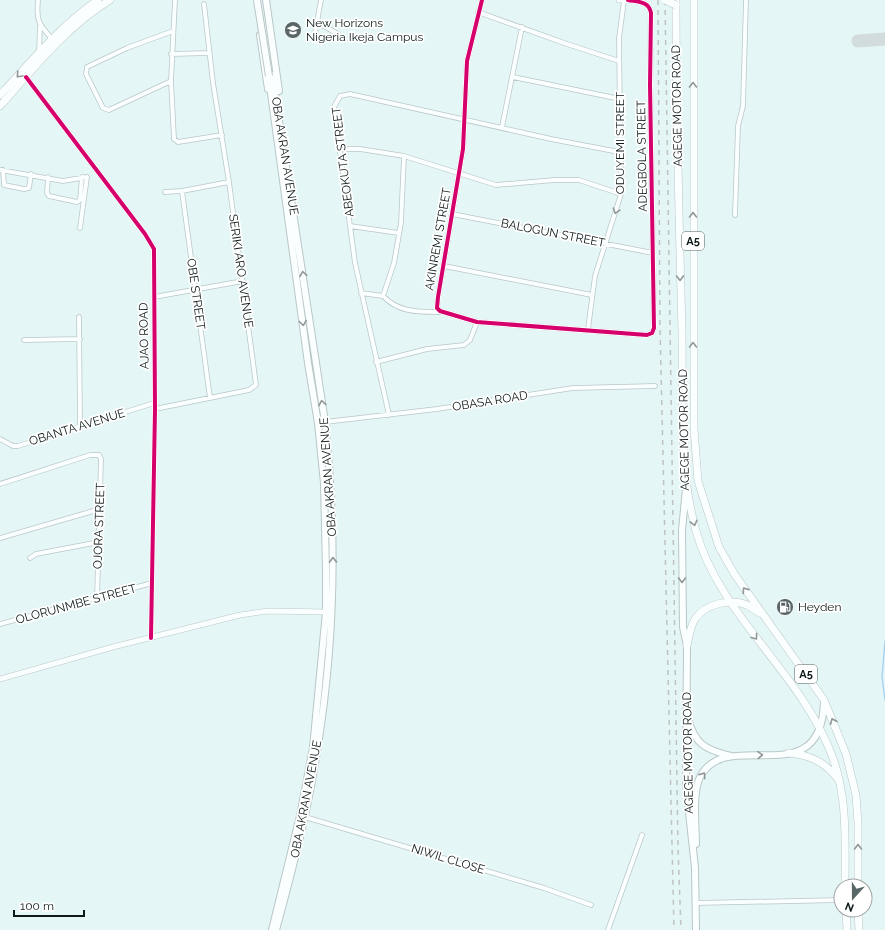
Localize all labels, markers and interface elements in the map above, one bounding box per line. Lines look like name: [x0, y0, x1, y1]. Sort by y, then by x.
place label: New Horizons Nigeria Ikeja Campus: [306, 16, 423, 44]
school or university icon: New Horizons Nigeria Ikeja Campus: [283, 20, 303, 40]
street label: AGEGE MOTOR ROAD: [669, 45, 685, 167]
one-way arrow: [16, 70, 24, 78]
one-way arrow: [689, 82, 697, 88]
street label: ODUYEMI STREET: [613, 91, 627, 194]
street label: OBA AKRAN AVENUE: [269, 96, 301, 216]
street label: ADEGBOLA STREET: [634, 99, 650, 212]
street label: ABEOKUTA STREET: [329, 106, 357, 218]
street label: AKINREMI STREET: [422, 186, 454, 291]
one-way arrow: [612, 207, 621, 214]
one-way arrow: [689, 212, 697, 218]
street label: SERIKI ARO AVENUE: [226, 213, 256, 329]
street label: BALOGUN STREET: [500, 216, 607, 250]
road number: A5: [682, 232, 704, 250]
street label: OBE STREET: [184, 258, 208, 331]
one-way arrow: [299, 271, 308, 277]
one-way arrow: [676, 275, 684, 281]
street label: AJAO ROAD: [136, 302, 152, 370]
one-way arrow: [298, 320, 307, 326]
one-way arrow: [689, 342, 697, 348]
street label: AGEGE MOTOR ROAD: [676, 369, 692, 491]
street label: OBASA ROAD: [451, 388, 529, 414]
one-way arrow: [319, 400, 327, 406]
street label: OBANTA AVENUE: [27, 406, 127, 448]
street label: OBA AKRAN AVENUE: [317, 417, 339, 537]
street label: OJORA STREET: [90, 482, 108, 569]
one-way arrow: [689, 520, 698, 527]
one-way arrow: [328, 557, 337, 563]
one-way arrow: [678, 577, 686, 583]
street label: OLORUNMBE STREET: [14, 581, 138, 627]
one-way arrow: [742, 587, 750, 594]
fuel station icon: Heyden: [775, 597, 795, 617]
place label: Heyden: [798, 600, 841, 614]
one-way arrow: [751, 632, 758, 639]
road number: A5: [795, 665, 817, 683]
street label: AGEGE MOTOR ROAD: [680, 692, 696, 814]
one-way arrow: [830, 717, 838, 725]
street label: OBA AKRAN AVENUE: [288, 739, 324, 859]
one-way arrow: [758, 751, 764, 759]
one-way arrow: [698, 772, 705, 779]
street label: NIWIL CLOSE: [410, 841, 486, 877]
one-way arrow: [854, 844, 862, 850]
north arrow: [833, 878, 873, 918]
scale bar: [14, 892, 84, 918]
text: 100 m: [20, 899, 54, 913]
text: N: [843, 899, 856, 914]

